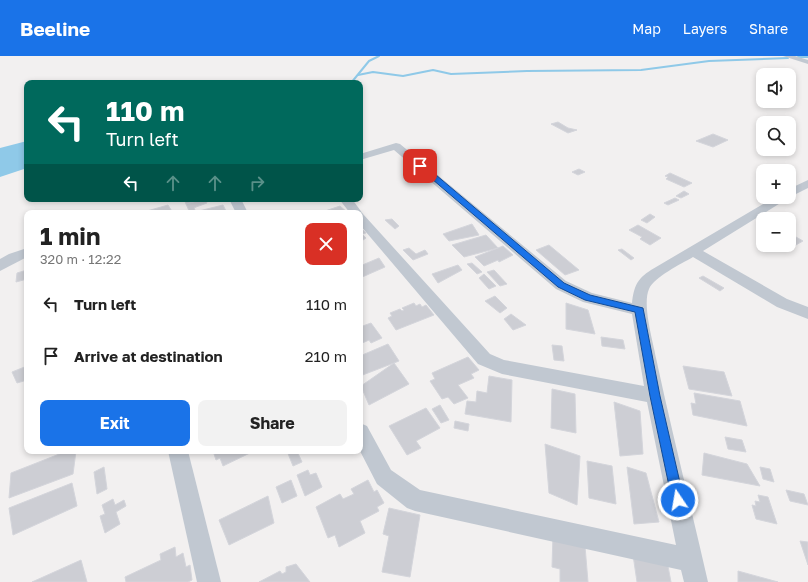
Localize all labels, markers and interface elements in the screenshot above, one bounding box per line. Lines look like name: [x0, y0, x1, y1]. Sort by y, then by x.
text: Beeline: [20, 17, 90, 40]
text: Map: [632, 20, 661, 37]
text: Layers: [683, 20, 727, 37]
text: Share: [749, 20, 788, 37]
map controls: [756, 68, 796, 252]
button: sound: [756, 68, 796, 108]
text: 110 m: [106, 94, 185, 127]
icon: left: [40, 96, 92, 148]
button: search: [756, 116, 796, 156]
text: Turn left: [106, 128, 179, 150]
pin: [403, 149, 437, 183]
icon: arrive: [409, 155, 431, 177]
button: +: [756, 164, 796, 204]
icon: left: [120, 172, 142, 194]
icon: ahead: [162, 172, 184, 194]
icon: ahead: [204, 172, 226, 194]
icon: right: [246, 172, 268, 194]
button: −: [756, 212, 796, 252]
text: 1 min: [40, 221, 100, 250]
button: close: [305, 223, 347, 265]
text: 320 m · 12:22: [40, 251, 121, 267]
icon: left: [40, 293, 62, 315]
text: Turn left: [74, 295, 136, 313]
text: 110 m: [306, 295, 347, 313]
icon: arrive: [40, 345, 62, 367]
text: Arrive at destination: [74, 347, 223, 365]
text: 210 m: [305, 347, 347, 365]
button: Exit: [40, 400, 190, 446]
button: Share: [198, 400, 347, 446]
position arrow: [657, 479, 699, 521]

